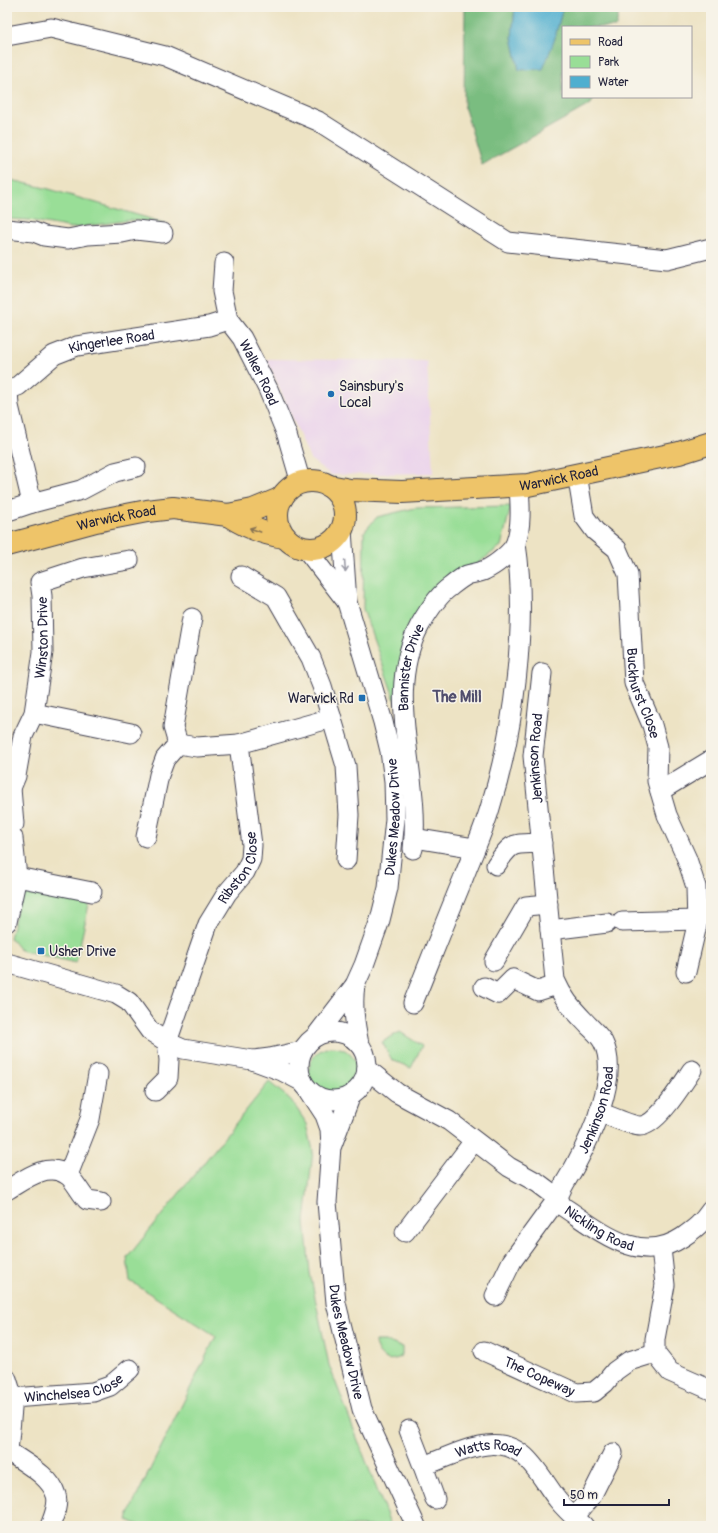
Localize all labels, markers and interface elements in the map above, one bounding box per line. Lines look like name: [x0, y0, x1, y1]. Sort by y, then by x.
legend: [562, 26, 692, 98]
text: Road: [598, 35, 623, 50]
text: Park: [598, 55, 619, 70]
text: Water: [598, 75, 629, 90]
street label: Kingerlee Road: [66, 326, 156, 357]
street label: Walker Road: [235, 337, 282, 408]
place label: Sainsbury's Local: [339, 378, 404, 411]
marker: Sainsbury's Local: [326, 389, 336, 399]
street label: Warwick Road: [519, 462, 600, 494]
street label: Warwick Road: [75, 502, 157, 535]
one-way arrow: [250, 525, 262, 533]
one-way arrow: [341, 559, 348, 572]
street label: Winston Drive: [31, 596, 52, 680]
street label: Bannister Drive: [395, 621, 428, 711]
street label: Buckhurst Close: [623, 647, 663, 740]
district label: The Mill: [431, 687, 482, 707]
place label: Warwick Rd: [288, 690, 354, 707]
marker: Warwick Rd: [357, 693, 367, 703]
street label: Jenkinson Road: [525, 712, 547, 804]
street label: Dukes Meadow Drive: [381, 757, 404, 877]
street label: Ribston Close: [214, 830, 261, 907]
place label: Usher Drive: [49, 943, 116, 960]
marker: Usher Drive: [36, 946, 46, 956]
street label: Jenkinson Road: [575, 1066, 617, 1156]
street label: Nickling Road: [561, 1202, 636, 1255]
street label: Dukes Meadow Drive: [325, 1284, 367, 1401]
street label: The Copeway: [501, 1353, 577, 1400]
street label: Winchelsea Close: [24, 1370, 127, 1406]
street label: Watts Road: [453, 1436, 525, 1462]
scale bar: [564, 1481, 669, 1507]
text: 50 m: [570, 1488, 598, 1503]

